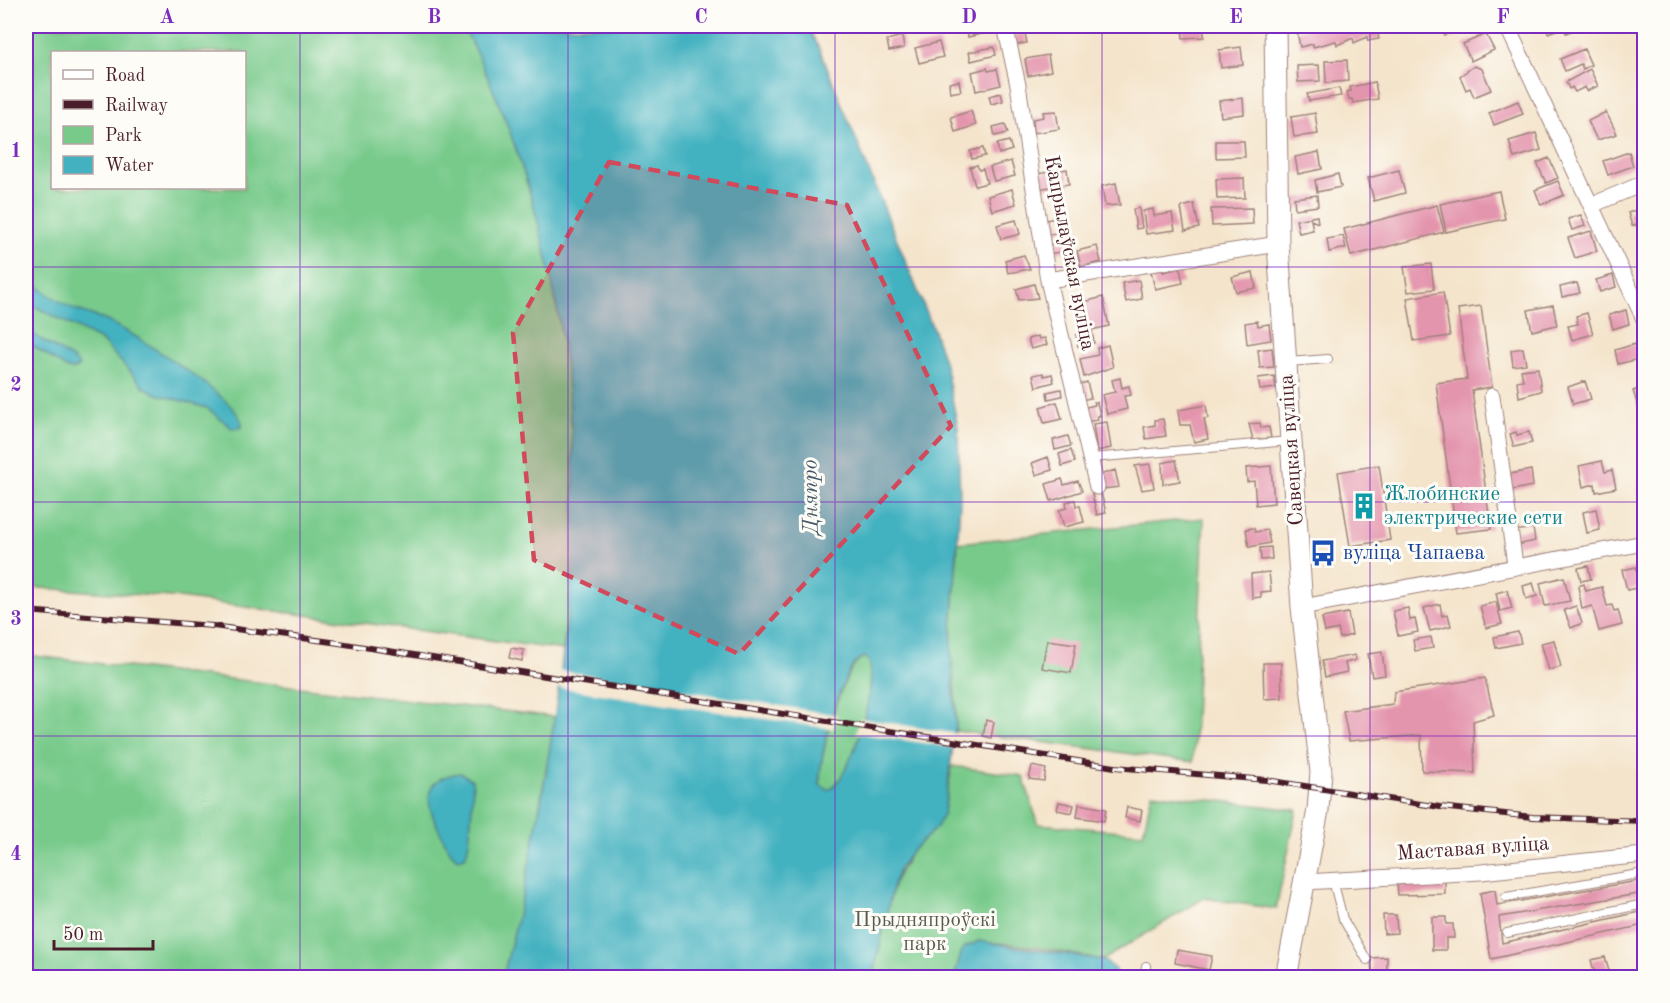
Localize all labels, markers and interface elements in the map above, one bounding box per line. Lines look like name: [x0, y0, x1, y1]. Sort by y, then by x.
text: A: [159, 8, 175, 28]
text: B: [427, 8, 441, 28]
text: C: [694, 8, 708, 28]
text: D: [961, 8, 977, 28]
text: E: [1229, 8, 1243, 28]
text: F: [1496, 8, 1510, 28]
legend: [51, 51, 246, 189]
text: Road: [105, 67, 145, 85]
text: Railway: [105, 97, 168, 115]
text: Park: [105, 127, 142, 145]
text: 1: [10, 142, 22, 162]
street label: Капрылаўская вуліца: [1040, 154, 1098, 352]
text: Water: [105, 157, 154, 175]
street label: Савецкая вуліца: [1276, 374, 1308, 526]
text: 2: [10, 376, 22, 396]
water label: Дняпро: [799, 459, 823, 538]
place label: Жлобинские электрические сети: [1384, 484, 1563, 529]
building icon: Жлобинские электрические сети: [1349, 491, 1379, 521]
bus stop icon: вуліца Чапаева: [1308, 538, 1338, 568]
place label: вуліца Чапаева: [1343, 543, 1485, 564]
text: 3: [10, 610, 22, 630]
street label: Маставая вуліца: [1396, 833, 1550, 865]
text: 4: [10, 845, 22, 865]
park label: Прыдняпроўскі парк: [854, 910, 996, 955]
scale bar: [54, 913, 153, 951]
text: 50 m: [63, 926, 103, 944]

